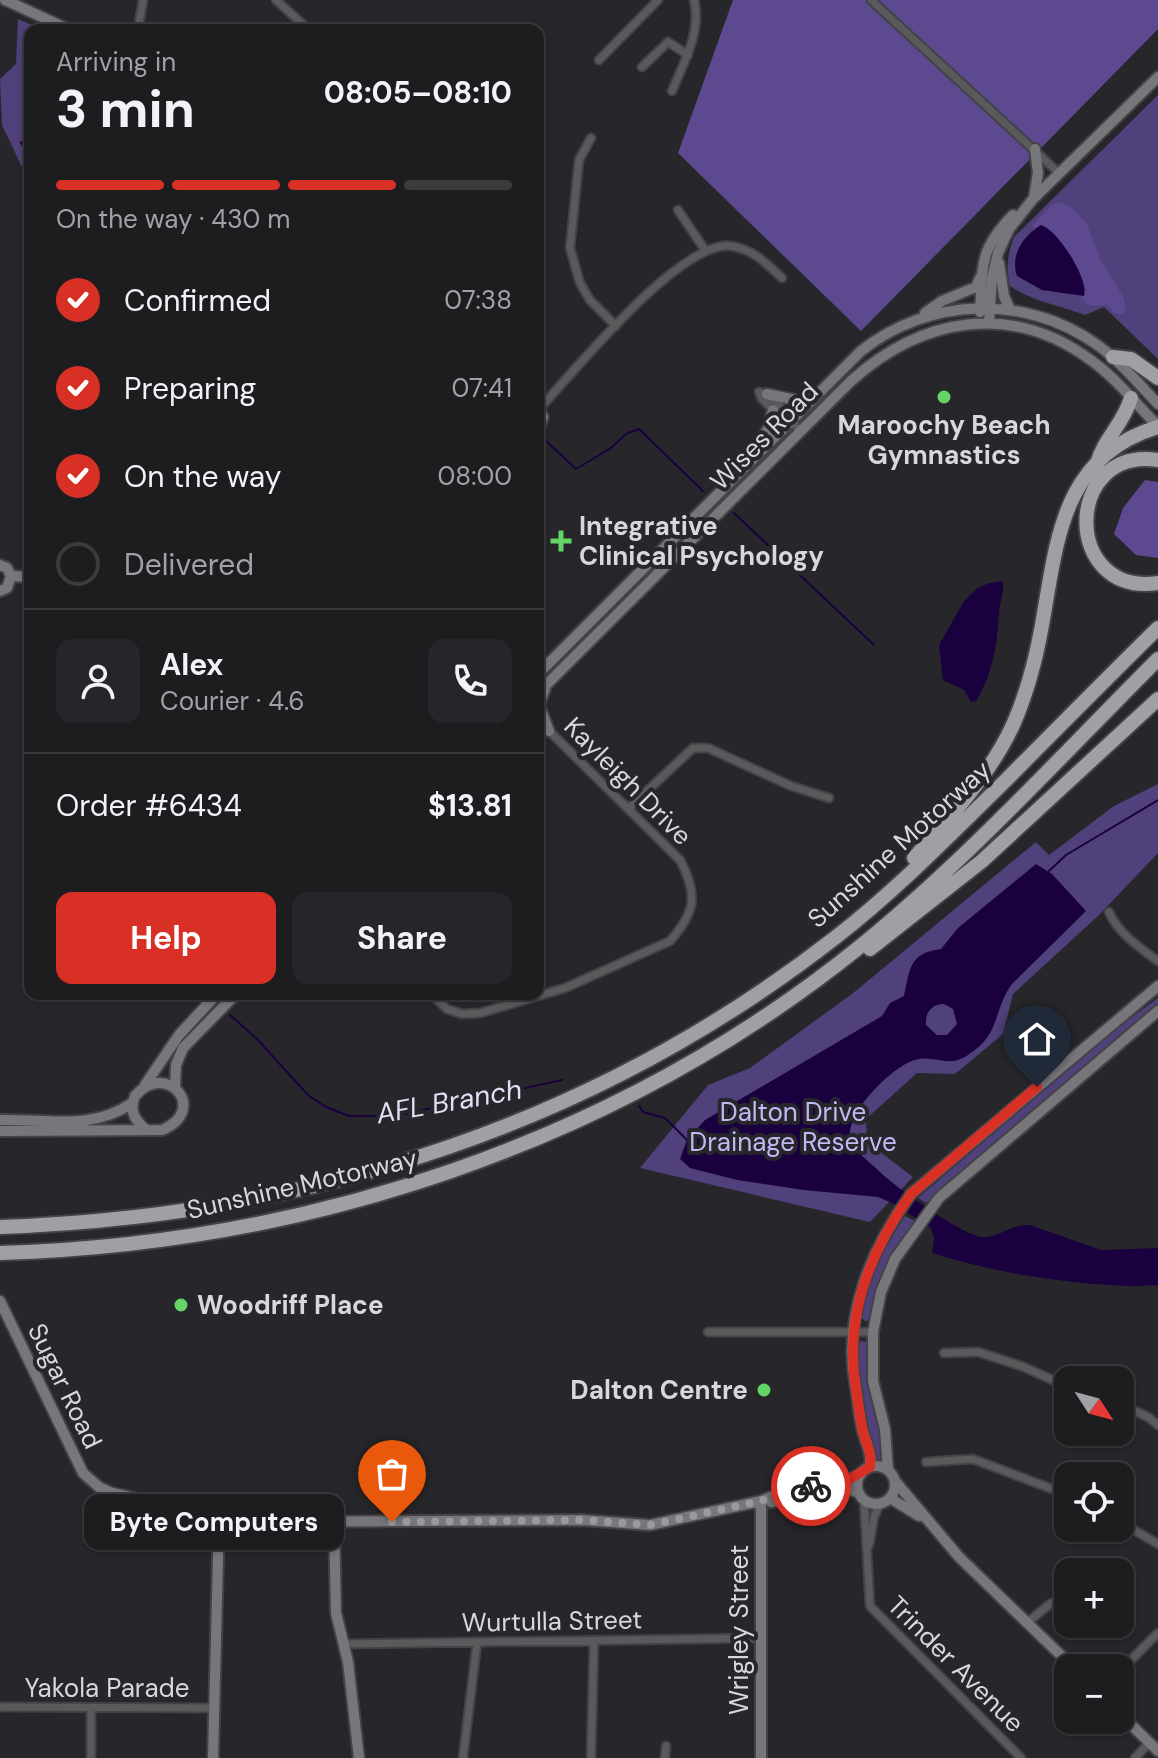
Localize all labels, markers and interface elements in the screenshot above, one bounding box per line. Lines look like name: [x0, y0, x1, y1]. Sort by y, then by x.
text: Arriving in: [56, 45, 176, 79]
text: 08:05–08:10: [324, 73, 512, 112]
text: 3 min: [56, 75, 195, 143]
text: On the way · 430 m: [56, 202, 290, 236]
icon: check: [56, 278, 100, 322]
text: Confirmed: [124, 281, 271, 320]
text: 07:38: [444, 283, 512, 317]
icon: check: [56, 366, 100, 410]
text: Preparing: [124, 369, 256, 408]
text: 07:41: [452, 371, 512, 405]
street label: Wises Road: [703, 375, 825, 497]
marker: Maroochy Beach Gymnastics: [935, 388, 953, 406]
place label: Maroochy Beach Gymnastics: [838, 408, 1050, 472]
icon: check: [56, 454, 100, 498]
text: On the way: [124, 457, 281, 496]
text: 08:00: [438, 459, 512, 493]
place label: Integrative Clinical Psychology: [579, 509, 824, 573]
marker: Integrative Clinical Psychology: [550, 530, 572, 552]
text: Delivered: [124, 545, 254, 584]
button: person: [56, 639, 140, 723]
button: phone: [428, 639, 512, 723]
text: Alex: [160, 645, 223, 684]
text: Courier · 4.6: [160, 684, 305, 718]
street label: Kayleigh Drive: [557, 710, 699, 852]
street label: Sunshine Motorway: [800, 753, 998, 935]
text: Order #6434: [56, 786, 242, 825]
text: $13.81: [428, 786, 512, 825]
button: Help: [56, 892, 276, 984]
button: Share: [292, 892, 512, 984]
pin: [1003, 1005, 1071, 1087]
icon: home: [1015, 1017, 1059, 1061]
water label: AFL Branch: [372, 1071, 525, 1133]
park label: Dalton Drive Drainage Reserve: [689, 1095, 897, 1159]
street label: Sunshine Motorway: [184, 1141, 420, 1227]
place label: Woodriff Place: [197, 1288, 384, 1322]
marker: Woodriff Place: [172, 1296, 190, 1314]
street label: Sugar Road: [20, 1318, 110, 1454]
north arrow: [1054, 1366, 1134, 1446]
map controls: [1054, 1366, 1134, 1734]
place label: Dalton Centre: [570, 1373, 748, 1407]
marker: Dalton Centre: [755, 1381, 773, 1399]
pin: [358, 1440, 426, 1522]
courier: [771, 1446, 851, 1526]
icon: bag: [370, 1452, 414, 1496]
button: locate: [1054, 1462, 1134, 1542]
icon: bike: [789, 1464, 833, 1508]
callout: Byte Computers: [84, 1494, 344, 1550]
text: Byte Computers: [110, 1505, 318, 1539]
street label: Wrigley Street: [722, 1545, 756, 1715]
button: +: [1054, 1558, 1134, 1638]
street label: Trinder Avenue: [880, 1588, 1032, 1740]
street label: Wurtulla Street: [461, 1602, 643, 1640]
button: −: [1054, 1654, 1134, 1734]
street label: Yakola Parade: [24, 1671, 190, 1705]

